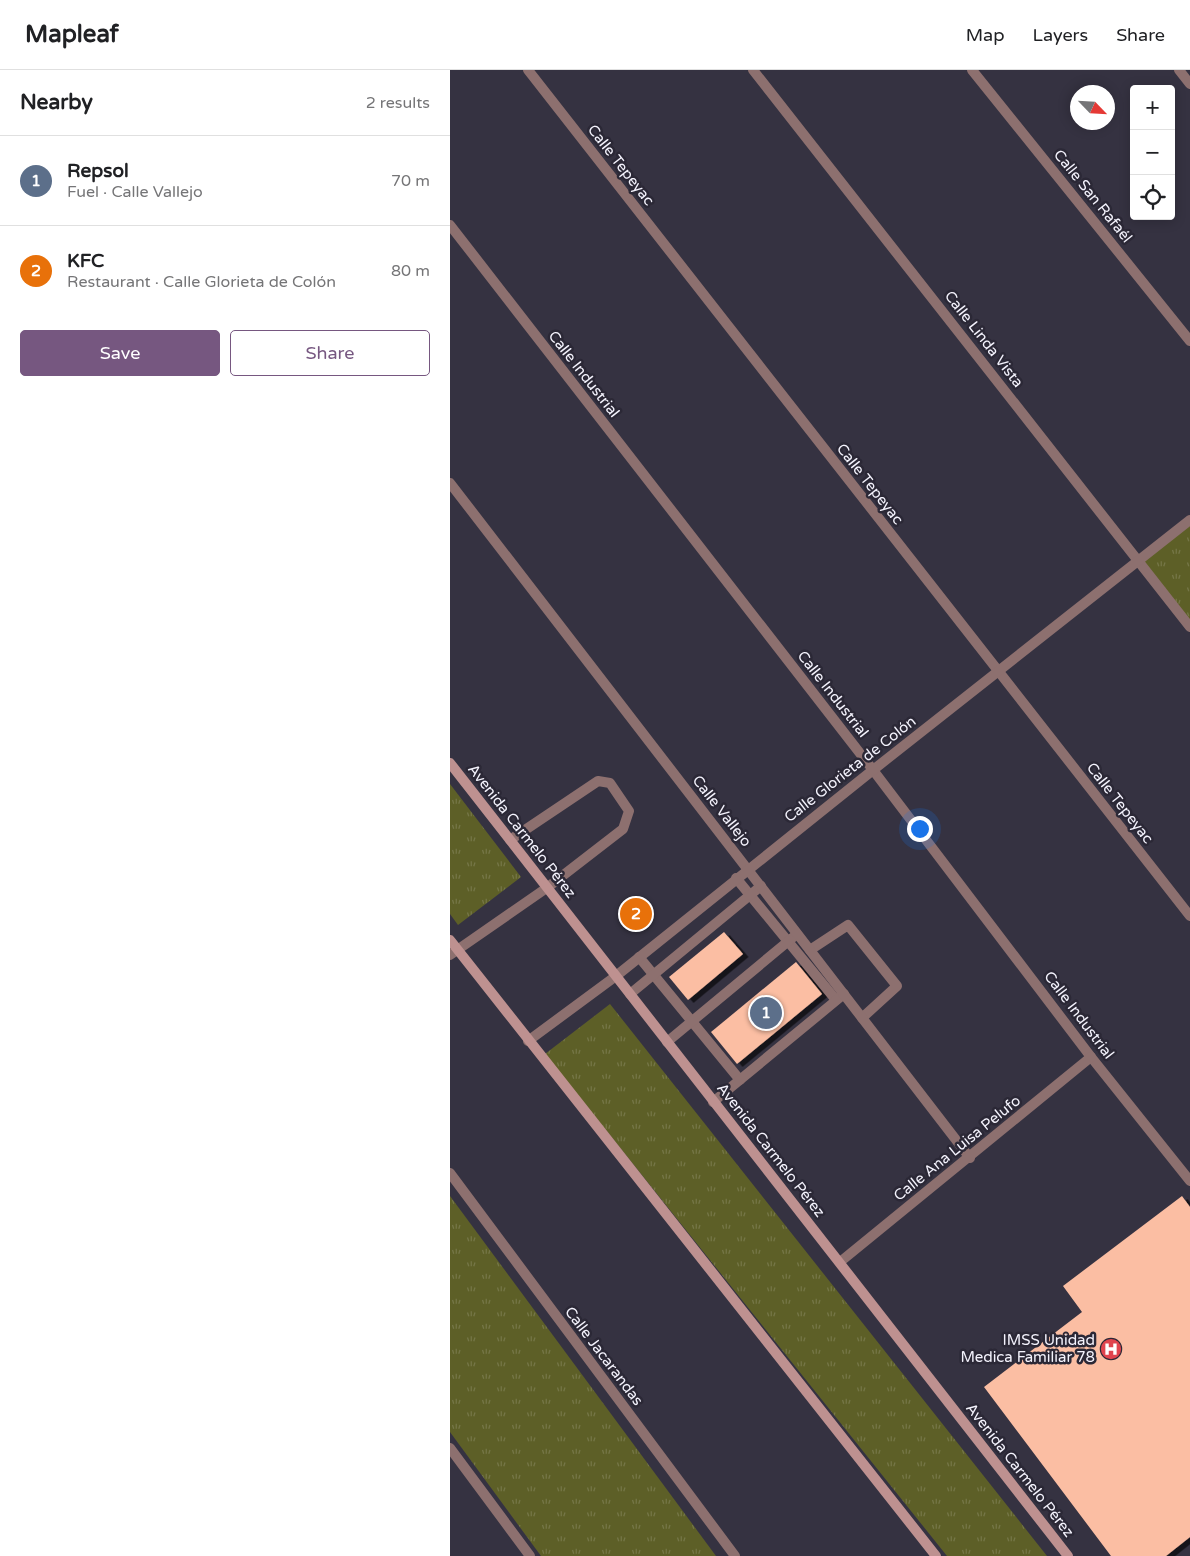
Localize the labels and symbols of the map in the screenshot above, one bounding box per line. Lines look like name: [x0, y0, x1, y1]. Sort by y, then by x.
north arrow: [1070, 85, 1115, 130]
street label: Calle Tepeyac: [584, 121, 658, 209]
street label: Calle San Rafaél: [1050, 146, 1136, 246]
street label: Calle Linda Vista: [941, 287, 1027, 391]
street label: Calle Industrial: [545, 327, 623, 421]
street label: Calle Tepeyac: [833, 440, 907, 528]
street label: Calle Industrial: [794, 647, 872, 741]
street label: Calle Glorieta de Colón: [781, 712, 919, 826]
street label: Calle Tepeyac: [1083, 759, 1157, 847]
street label: Avenida Carmelo Pérez: [464, 760, 580, 902]
street label: Calle Vallejo: [689, 772, 755, 850]
your location: [907, 816, 933, 842]
pin: 2: [620, 895, 652, 933]
street label: Calle Industrial: [1040, 968, 1118, 1062]
pin: 1: [750, 994, 782, 1032]
street label: Avenida Carmelo Pérez: [713, 1079, 829, 1221]
street label: Calle Ana Luisa Pelufo: [890, 1091, 1024, 1205]
street label: Calle Jacarandas: [561, 1303, 647, 1409]
place label: IMSS Unidad Medica Familiar 78: [960, 1331, 1095, 1366]
hospital icon: IMSS Unidad Medica Familiar 78: [1099, 1337, 1123, 1361]
street label: Avenida Carmelo Pérez: [962, 1399, 1078, 1541]

